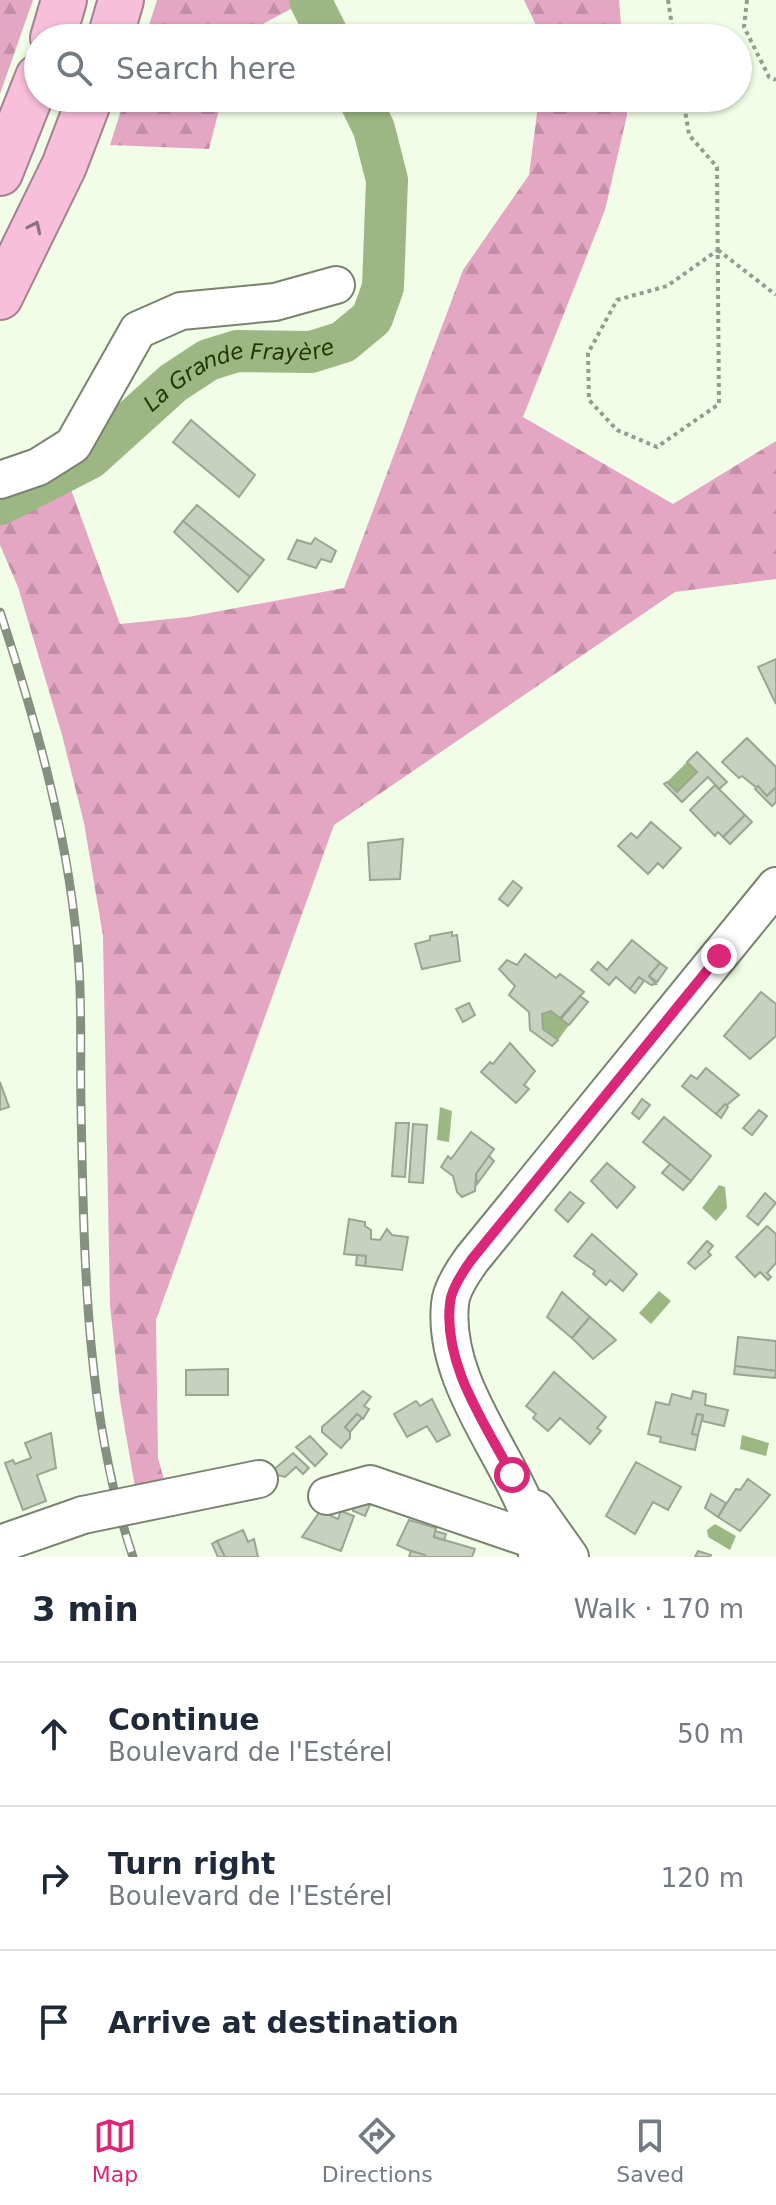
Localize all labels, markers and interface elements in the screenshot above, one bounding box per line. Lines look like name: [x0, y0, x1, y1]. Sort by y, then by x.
search box: [24, 24, 752, 112]
icon: search: [52, 46, 96, 90]
text: Search here: [116, 51, 296, 86]
one-way arrow: [25, 221, 41, 235]
water label: La Grande Frayère: [139, 334, 337, 416]
route end: [701, 938, 737, 974]
route start: [494, 1457, 530, 1493]
text: 3 min: [32, 1589, 139, 1629]
text: Walk · 170 m: [574, 1594, 744, 1624]
text: Continue: [108, 1702, 260, 1737]
icon: ahead: [32, 1712, 76, 1756]
text: 50 m: [677, 1719, 744, 1749]
text: Boulevard de l'Estérel: [108, 1737, 392, 1767]
text: Turn right: [108, 1846, 275, 1881]
icon: right: [32, 1856, 76, 1900]
text: 120 m: [661, 1863, 744, 1893]
text: Boulevard de l'Estérel: [108, 1881, 392, 1911]
icon: arrive: [32, 2000, 76, 2044]
text: Arrive at destination: [108, 2005, 459, 2040]
tab: Map: [92, 2114, 138, 2187]
tab: Directions: [322, 2114, 433, 2187]
tab: Saved: [616, 2114, 684, 2187]

